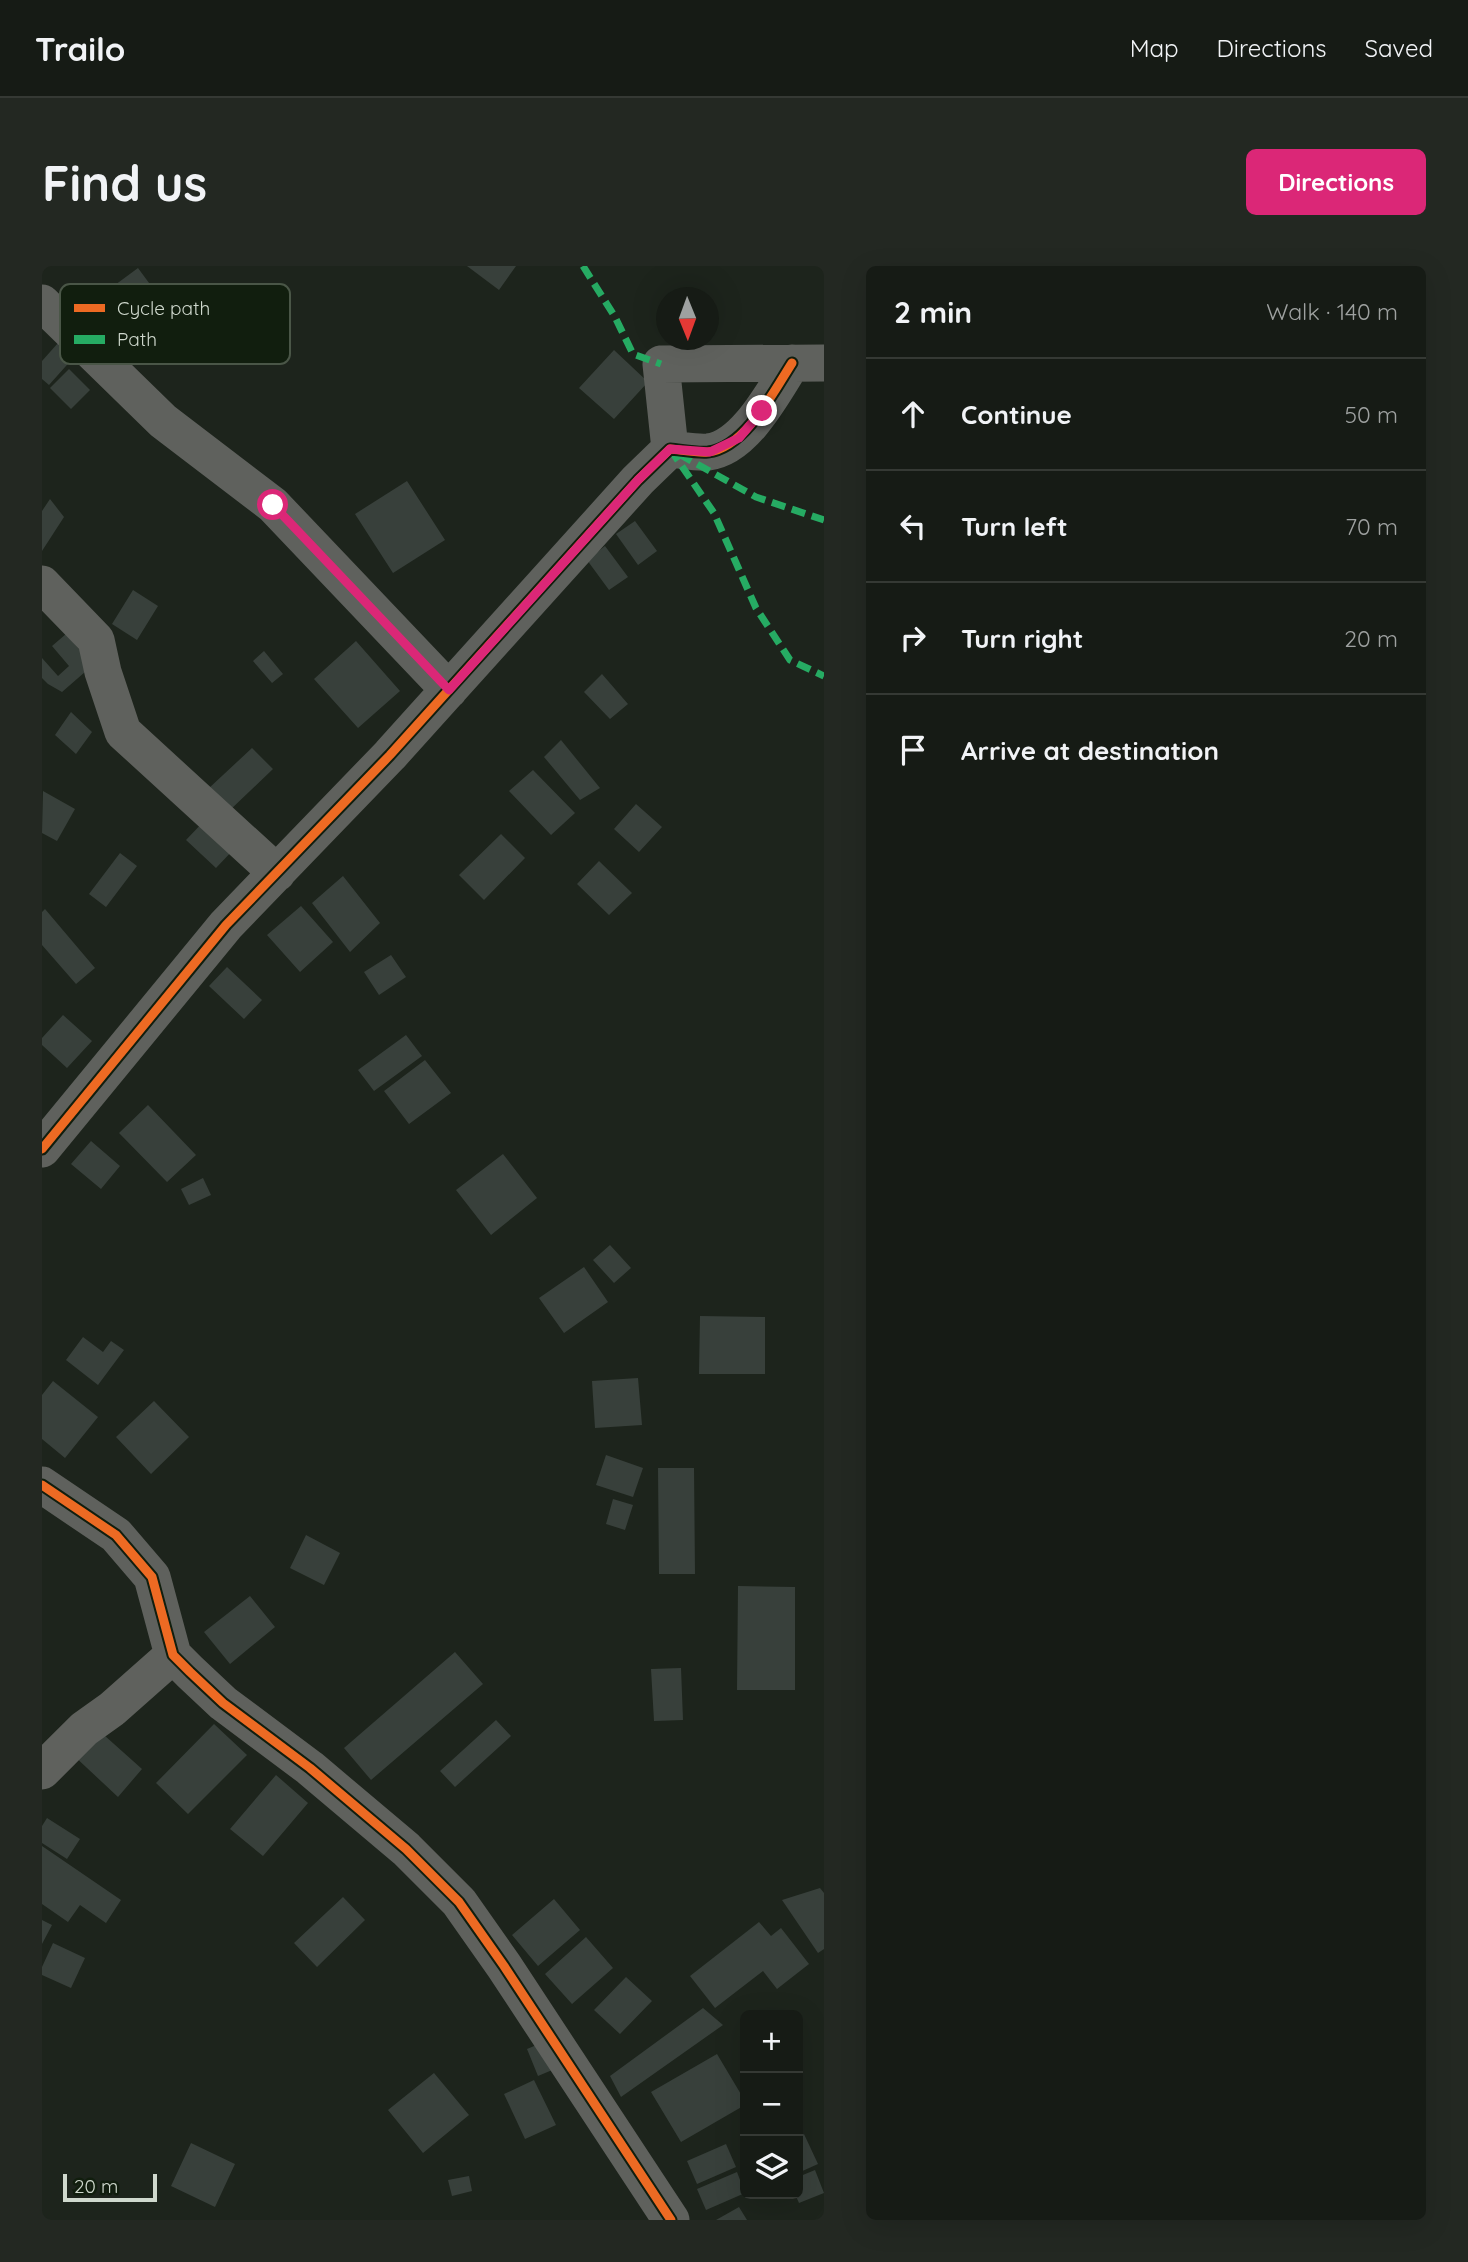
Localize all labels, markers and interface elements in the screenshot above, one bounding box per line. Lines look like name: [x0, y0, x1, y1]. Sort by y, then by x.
text: Trailo: [35, 28, 125, 69]
text: Map: [1130, 33, 1179, 63]
text: Directions: [1217, 33, 1327, 63]
text: Saved: [1365, 33, 1433, 63]
button: Directions: [1246, 149, 1426, 215]
text: Find us: [42, 152, 207, 213]
legend: [60, 284, 290, 364]
north arrow: [656, 287, 719, 350]
text: 2 min: [894, 293, 972, 331]
text: Cycle path: [117, 296, 210, 320]
text: Walk · 140 m: [1266, 297, 1398, 326]
text: Path: [117, 327, 157, 351]
route end: [746, 395, 777, 426]
icon: ahead: [894, 395, 932, 433]
text: Continue: [961, 398, 1072, 431]
text: 50 m: [1345, 400, 1398, 429]
route start: [257, 489, 288, 520]
icon: left: [894, 507, 932, 545]
text: Turn left: [961, 510, 1068, 543]
text: 70 m: [1345, 512, 1398, 541]
icon: right: [894, 619, 932, 657]
text: Turn right: [961, 622, 1083, 655]
text: 20 m: [1344, 624, 1398, 653]
icon: arrive: [894, 731, 932, 769]
text: Arrive at destination: [961, 734, 1219, 767]
map controls: [740, 2010, 803, 2199]
button: +: [740, 2010, 803, 2073]
button: −: [740, 2073, 803, 2136]
button: layers: [740, 2136, 803, 2199]
scale bar: [63, 2171, 158, 2203]
text: 20 m: [74, 2174, 118, 2198]

